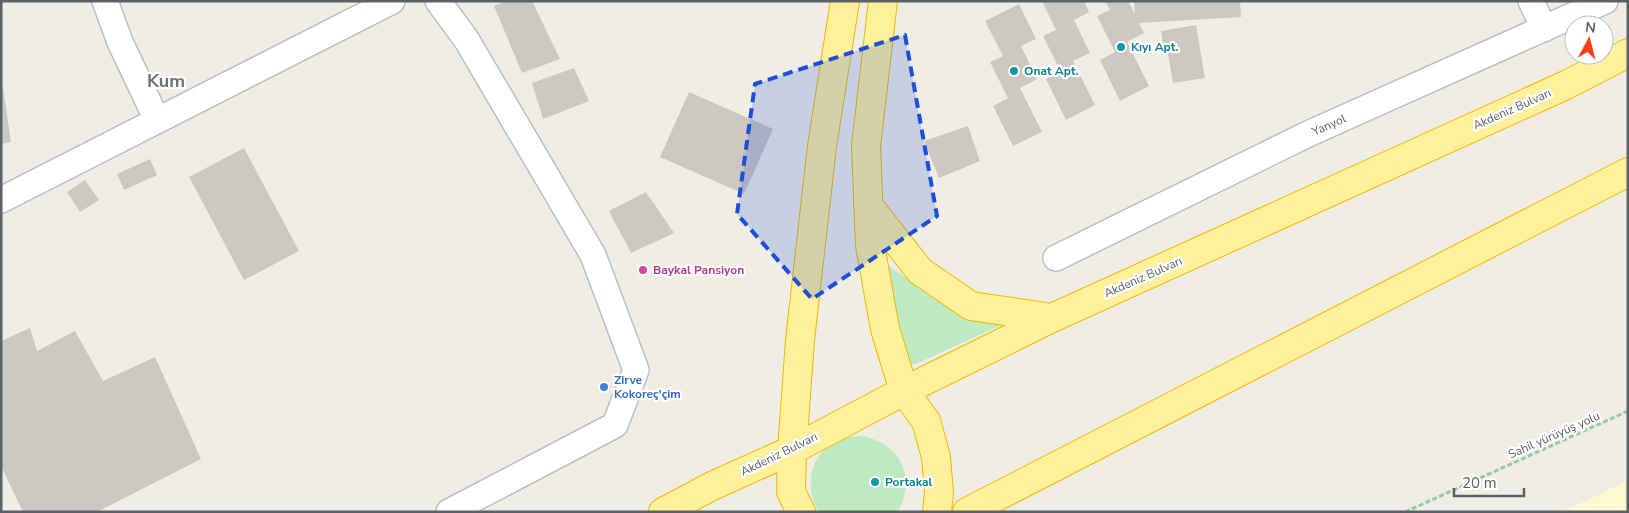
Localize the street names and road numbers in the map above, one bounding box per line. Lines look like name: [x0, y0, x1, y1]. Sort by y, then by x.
street label: Akdeniz Bulvarı: [1470, 85, 1554, 133]
street label: Yanyol: [1309, 110, 1349, 140]
street label: Akdeniz Bulvarı: [1101, 253, 1185, 301]
street label: Sahil yürüyüş yolu: [1506, 408, 1602, 462]
street label: Akdeniz Bulvarı: [738, 428, 820, 480]

